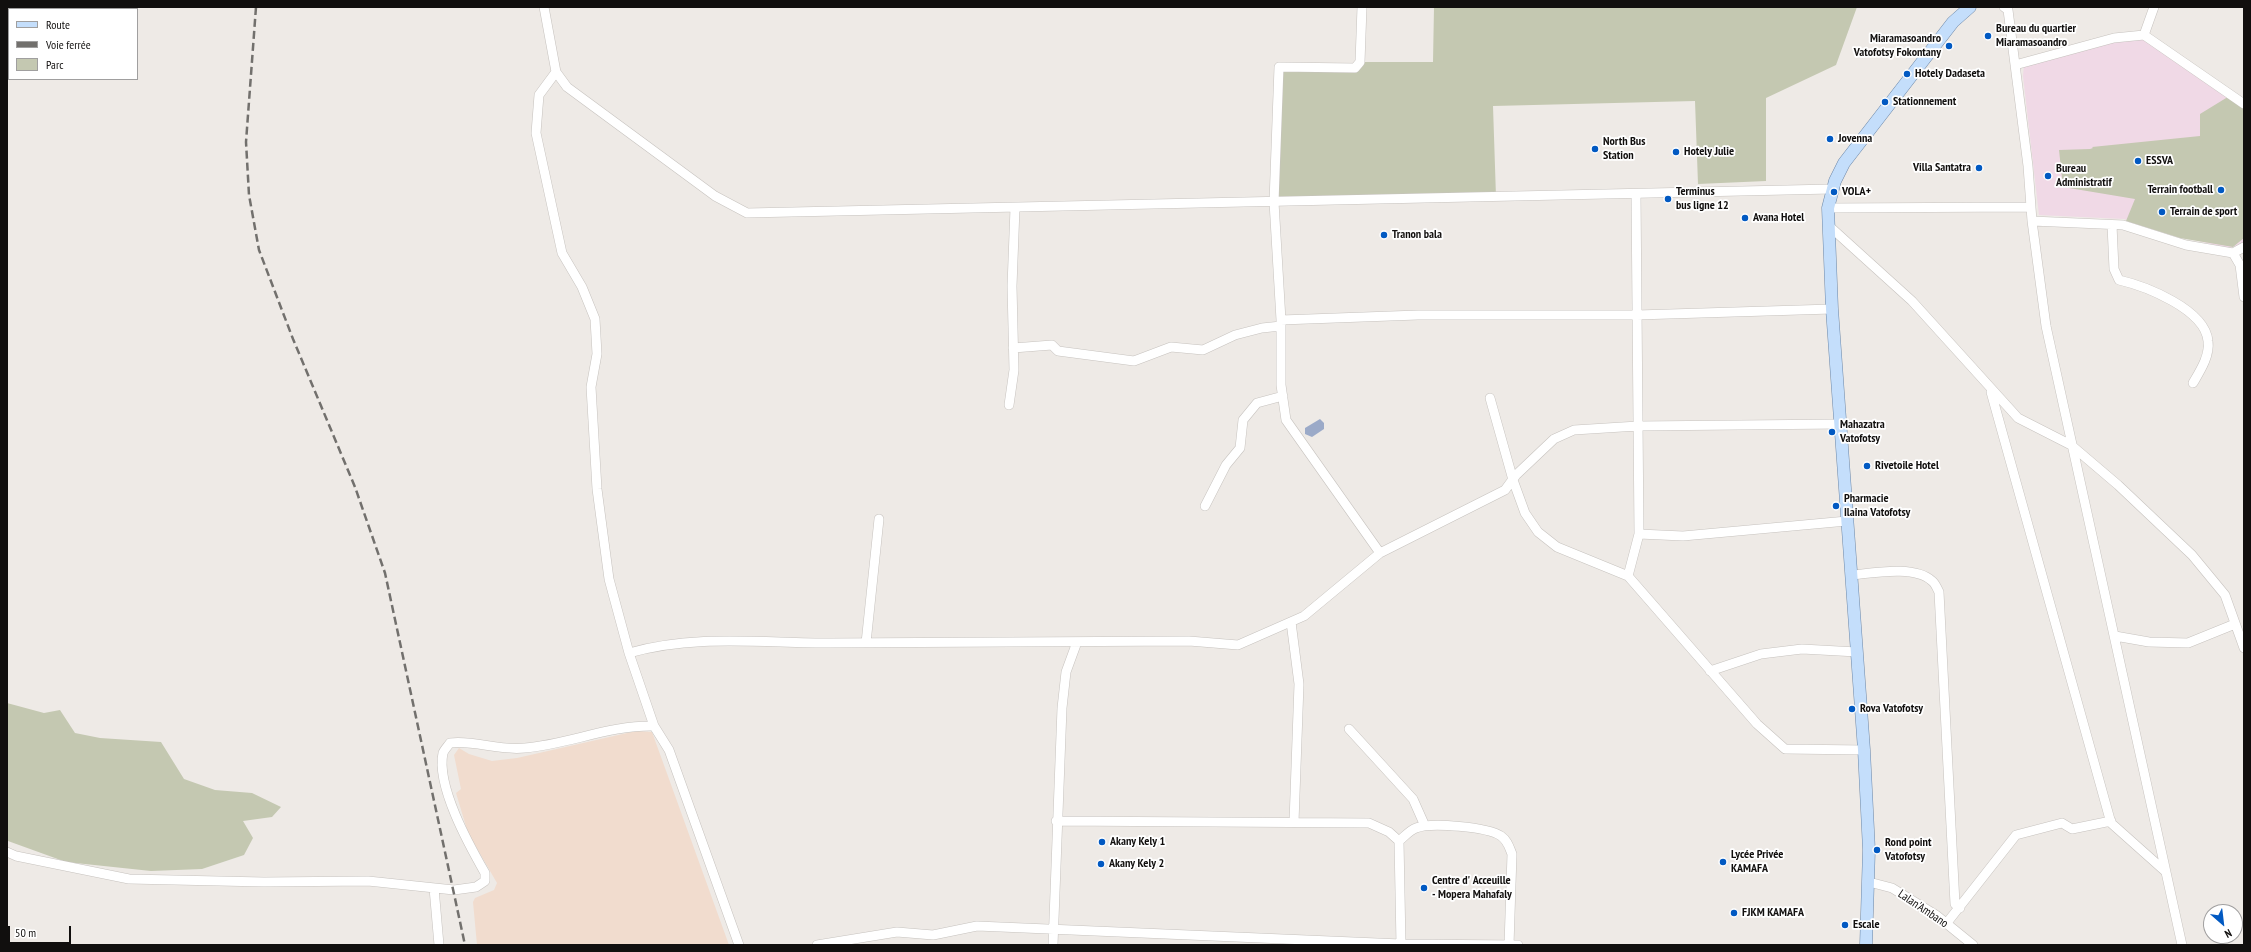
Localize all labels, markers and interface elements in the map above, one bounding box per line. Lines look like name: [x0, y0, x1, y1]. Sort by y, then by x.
legend: [8, 8, 138, 80]
text: Route: [46, 17, 70, 32]
place label: Bureau du quartier Miaramasoandro: [1996, 22, 2076, 50]
marker: Bureau du quartier Miaramasoandro: [1983, 31, 1993, 41]
place label: Miaramasoandro Vatofotsy Fokontany: [1854, 32, 1941, 60]
text: Voie ferrée: [46, 37, 91, 52]
marker: Miaramasoandro Vatofotsy Fokontany: [1944, 41, 1954, 51]
text: Parc: [46, 57, 63, 72]
place label: Hotely Dadaseta: [1915, 67, 1985, 81]
marker: Hotely Dadaseta: [1902, 69, 1912, 79]
place label: Stationnement: [1893, 95, 1956, 109]
marker: Stationnement: [1880, 97, 1890, 107]
place label: Jovenna: [1838, 132, 1872, 146]
marker: Jovenna: [1825, 134, 1835, 144]
place label: North Bus Station: [1603, 135, 1645, 163]
marker: North Bus Station: [1590, 144, 1600, 154]
place label: Hotely Julie: [1684, 145, 1734, 159]
marker: Hotely Julie: [1671, 147, 1681, 157]
place label: ESSVA: [2146, 154, 2173, 168]
marker: ESSVA: [2133, 156, 2143, 166]
place label: Villa Santatra: [1913, 161, 1971, 175]
place label: Bureau Administratif: [2056, 162, 2112, 190]
marker: Villa Santatra: [1974, 163, 1984, 173]
marker: Bureau Administratif: [2043, 171, 2053, 181]
place label: Terrain football: [2147, 183, 2213, 197]
place label: Terminus bus ligne 12: [1676, 185, 1729, 213]
place label: VOLA+: [1842, 185, 1871, 199]
marker: Terrain football: [2216, 185, 2226, 195]
marker: VOLA+: [1829, 187, 1839, 197]
marker: Terminus bus ligne 12: [1663, 194, 1673, 204]
place label: Terrain de sport: [2170, 205, 2237, 219]
marker: Terrain de sport: [2157, 207, 2167, 217]
place label: Avana Hotel: [1753, 211, 1804, 225]
marker: Avana Hotel: [1740, 213, 1750, 223]
place label: Tranon bala: [1392, 228, 1442, 242]
marker: Tranon bala: [1379, 230, 1389, 240]
place label: Mahazatra Vatofotsy: [1840, 418, 1885, 446]
marker: Mahazatra Vatofotsy: [1827, 427, 1837, 437]
place label: Rivetoile Hotel: [1875, 459, 1939, 473]
marker: Rivetoile Hotel: [1862, 461, 1872, 471]
place label: Pharmacie Ilaina Vatofotsy: [1844, 492, 1910, 520]
marker: Pharmacie Ilaina Vatofotsy: [1831, 501, 1841, 511]
place label: Rova Vatofotsy: [1860, 702, 1923, 716]
marker: Rova Vatofotsy: [1847, 704, 1857, 714]
place label: Akany Kely 1: [1110, 835, 1165, 849]
place label: Rond point Vatofotsy: [1885, 836, 1931, 864]
marker: Akany Kely 1: [1097, 837, 1107, 847]
marker: Rond point Vatofotsy: [1872, 845, 1882, 855]
place label: Lycée Privée KAMAFA: [1731, 848, 1783, 876]
place label: Akany Kely 2: [1109, 857, 1164, 871]
marker: Lycée Privée KAMAFA: [1718, 857, 1728, 867]
marker: Akany Kely 2: [1096, 859, 1106, 869]
place label: Centre d' Acceuille - Mopera Mahafaly: [1432, 874, 1512, 902]
marker: Centre d' Acceuille - Mopera Mahafaly: [1419, 883, 1429, 893]
street label: Lalan'Ambano: [1895, 887, 1951, 931]
north arrow: [2203, 904, 2243, 944]
place label: FJKM KAMAFA: [1742, 906, 1804, 920]
marker: FJKM KAMAFA: [1729, 908, 1739, 918]
scale bar: [10, 918, 73, 944]
place label: Escale: [1853, 918, 1880, 932]
marker: Escale: [1840, 920, 1850, 930]
text: 50 m: [15, 925, 36, 940]
text: N: [2222, 926, 2234, 941]

